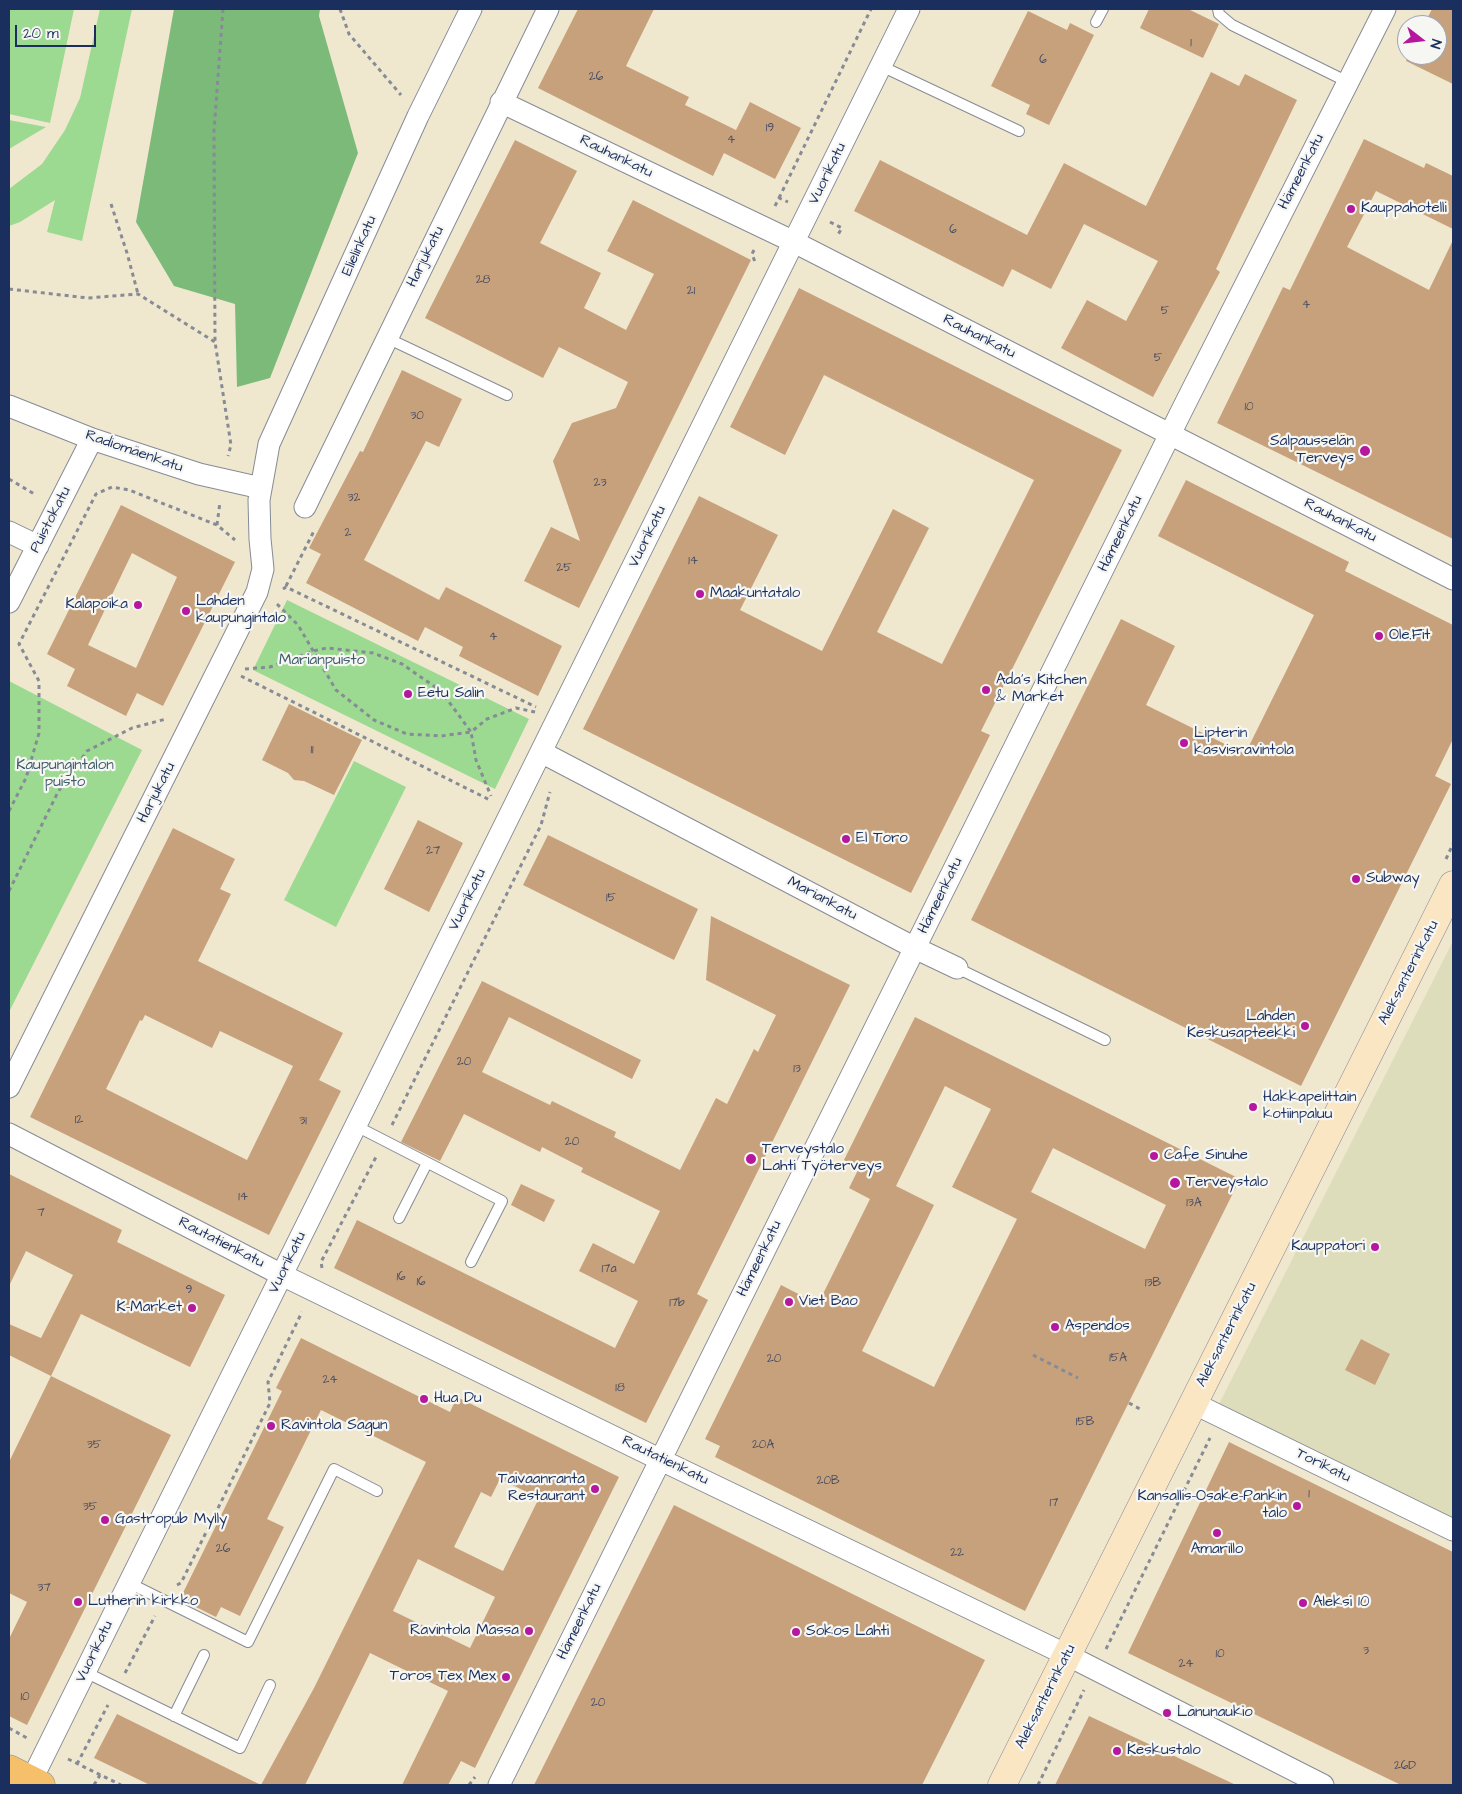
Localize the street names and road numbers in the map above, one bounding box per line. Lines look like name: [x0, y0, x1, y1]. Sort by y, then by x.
street label: Hämeenkatu: [1275, 131, 1329, 213]
street label: Rauhankatu: [577, 132, 655, 182]
street label: Vuorikatu: [805, 140, 851, 208]
street label: Elielinkatu: [339, 213, 381, 279]
street label: Harjukatu: [403, 223, 449, 291]
street label: Rauhankatu: [940, 311, 1018, 363]
street label: Radiomäenkatu: [83, 427, 185, 477]
street label: Puistokatu: [27, 484, 75, 556]
street label: Hämeenkatu: [1095, 493, 1147, 575]
street label: Rauhankatu: [1301, 495, 1379, 547]
street label: Vuorikatu: [625, 503, 671, 571]
street label: Harjukatu: [134, 760, 180, 826]
street label: Hämeenkatu: [915, 855, 967, 937]
street label: Vuorikatu: [445, 866, 491, 934]
street label: Mariankatu: [784, 873, 860, 925]
street label: Aleksanterinkatu: [1375, 918, 1443, 1028]
street label: Rautatienkatu: [175, 1214, 267, 1272]
street label: Hämeenkatu: [734, 1218, 786, 1300]
street label: Vuorikatu: [265, 1229, 311, 1297]
street label: Aleksanterinkatu: [1193, 1280, 1261, 1390]
street label: Rautatienkatu: [619, 1432, 711, 1490]
street label: Torikatu: [1293, 1445, 1353, 1487]
street label: Hämeenkatu: [554, 1581, 606, 1663]
street label: Vuorikatu: [72, 1618, 118, 1686]
street label: Aleksanterinkatu: [1012, 1642, 1080, 1752]

